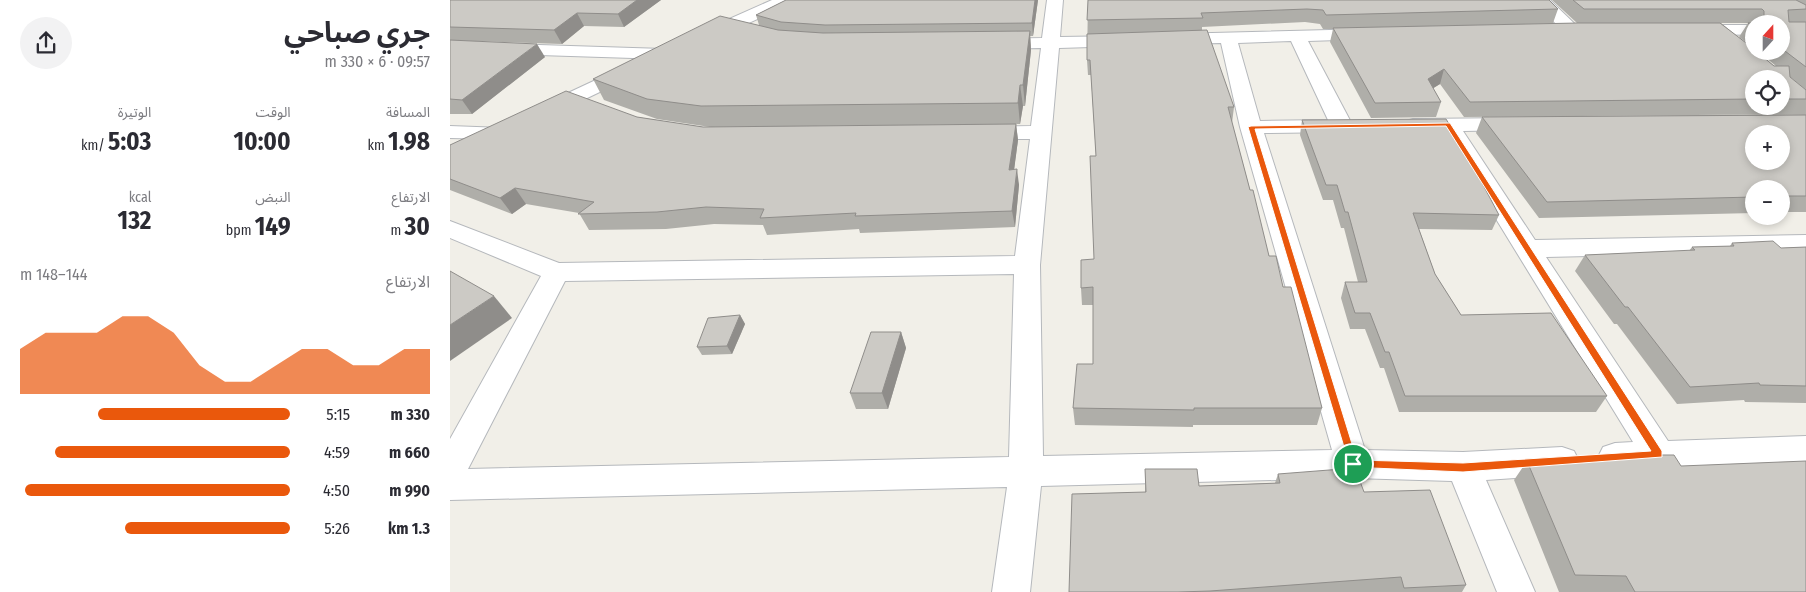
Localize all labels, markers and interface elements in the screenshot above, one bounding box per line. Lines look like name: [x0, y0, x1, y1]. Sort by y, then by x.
north arrow: [1745, 15, 1790, 60]
map controls: [1745, 15, 1790, 225]
text: جري صباحي: [284, 16, 430, 49]
button: share: [20, 17, 72, 69]
text: 09:57 · 6 × 330 m: [325, 52, 430, 71]
button: locate: [1745, 70, 1790, 115]
text: الوتيرة: [118, 104, 151, 121]
text: الوقت: [256, 104, 291, 121]
text: المسافة: [386, 104, 430, 121]
button: +: [1745, 125, 1790, 170]
text: 5:03: [108, 127, 151, 157]
text: 10:00: [233, 127, 291, 157]
text: 1.98: [388, 127, 430, 157]
text: /km: [81, 137, 108, 154]
text: km: [368, 137, 388, 154]
button: −: [1745, 180, 1790, 225]
text: kcal: [129, 189, 151, 206]
text: النبض: [255, 189, 291, 206]
text: الارتفاع: [392, 189, 430, 206]
text: 132: [118, 206, 151, 236]
text: 149: [255, 212, 291, 242]
text: 30: [405, 212, 430, 242]
text: bpm: [226, 222, 255, 239]
text: m: [390, 222, 405, 239]
text: 144–148 m: [20, 265, 87, 284]
text: الارتفاع: [386, 272, 430, 291]
text: 5:15: [326, 405, 350, 424]
text: 330 m: [391, 405, 430, 424]
text: 4:59: [324, 443, 350, 462]
text: 660 m: [389, 443, 430, 462]
pin: [1332, 443, 1374, 485]
icon: arrive: [1339, 450, 1367, 478]
text: 4:50: [323, 481, 350, 500]
text: 990 m: [389, 481, 430, 500]
text: 5:26: [324, 519, 350, 538]
text: 1.3 km: [388, 519, 430, 538]

